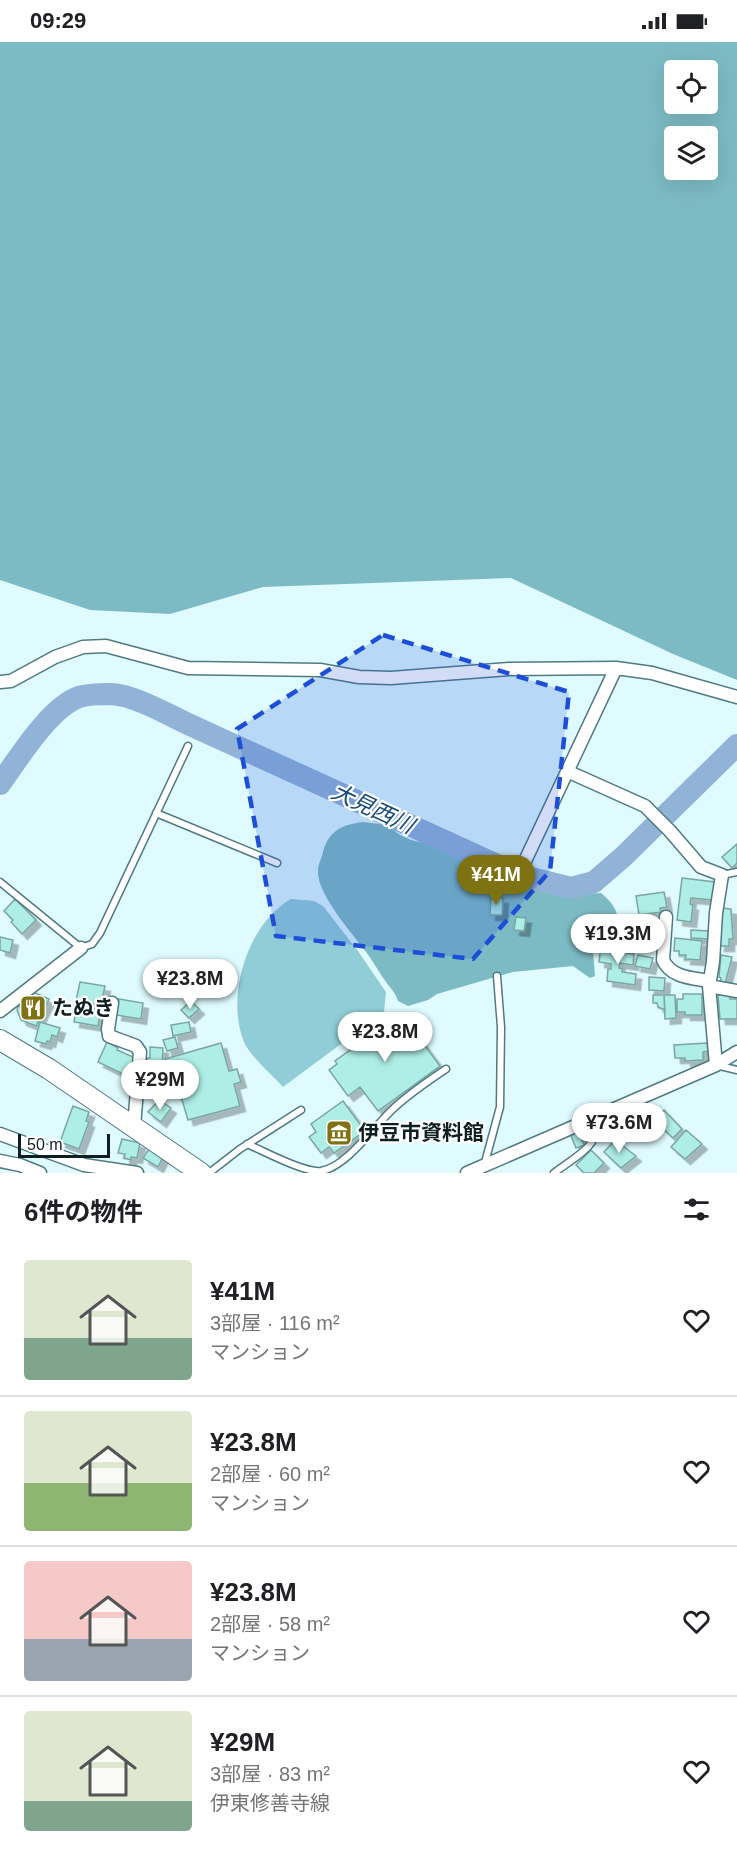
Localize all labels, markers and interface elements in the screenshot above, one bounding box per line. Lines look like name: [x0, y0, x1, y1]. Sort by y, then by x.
text: 09:29: [30, 8, 86, 33]
map controls: [664, 60, 718, 180]
button: locate: [664, 60, 718, 114]
button: layers: [664, 126, 718, 180]
water label: 大見西川: [328, 779, 420, 839]
pin: ¥41M: [460, 855, 532, 906]
text: ¥41M: [471, 863, 521, 885]
pin: ¥19.3M: [569, 914, 667, 965]
text: ¥19.3M: [585, 922, 651, 944]
pin: ¥23.8M: [141, 959, 239, 1010]
text: ¥23.8M: [157, 967, 223, 989]
restaurant icon: たぬき: [18, 993, 48, 1023]
place label: たぬき: [52, 996, 115, 1019]
pin: ¥23.8M: [336, 1012, 434, 1063]
text: ¥23.8M: [352, 1020, 418, 1042]
pin: ¥29M: [124, 1060, 196, 1111]
text: ¥29M: [135, 1068, 185, 1090]
pin: ¥73.6M: [570, 1103, 668, 1154]
text: ¥73.6M: [586, 1111, 652, 1133]
museum icon: 伊豆市資料館: [324, 1118, 354, 1148]
place label: 伊豆市資料館: [358, 1121, 484, 1144]
scale bar: [18, 1131, 110, 1158]
text: 50 m: [27, 1136, 63, 1153]
icon: filters: [680, 1193, 713, 1226]
text: 6件の物件: [24, 1197, 142, 1227]
text: ¥41M: [210, 1276, 275, 1306]
icon: home: [72, 1284, 144, 1356]
icon: heart: [680, 1304, 713, 1337]
text: 3部屋 · 116 m²: [210, 1312, 340, 1334]
text: マンション: [210, 1341, 310, 1363]
text: ¥23.8M: [210, 1427, 297, 1457]
icon: home: [72, 1435, 144, 1507]
icon: heart: [680, 1455, 713, 1488]
text: 2部屋 · 60 m²: [210, 1463, 330, 1485]
text: マンション: [210, 1492, 310, 1514]
text: ¥23.8M: [210, 1577, 297, 1607]
icon: home: [72, 1585, 144, 1657]
icon: heart: [680, 1605, 713, 1638]
text: 2部屋 · 58 m²: [210, 1613, 330, 1635]
text: マンション: [210, 1642, 310, 1664]
text: ¥29M: [210, 1727, 275, 1757]
icon: home: [72, 1735, 144, 1807]
icon: heart: [680, 1755, 713, 1788]
text: 3部屋 · 83 m²: [210, 1763, 330, 1785]
text: 伊東修善寺線: [210, 1792, 330, 1814]

